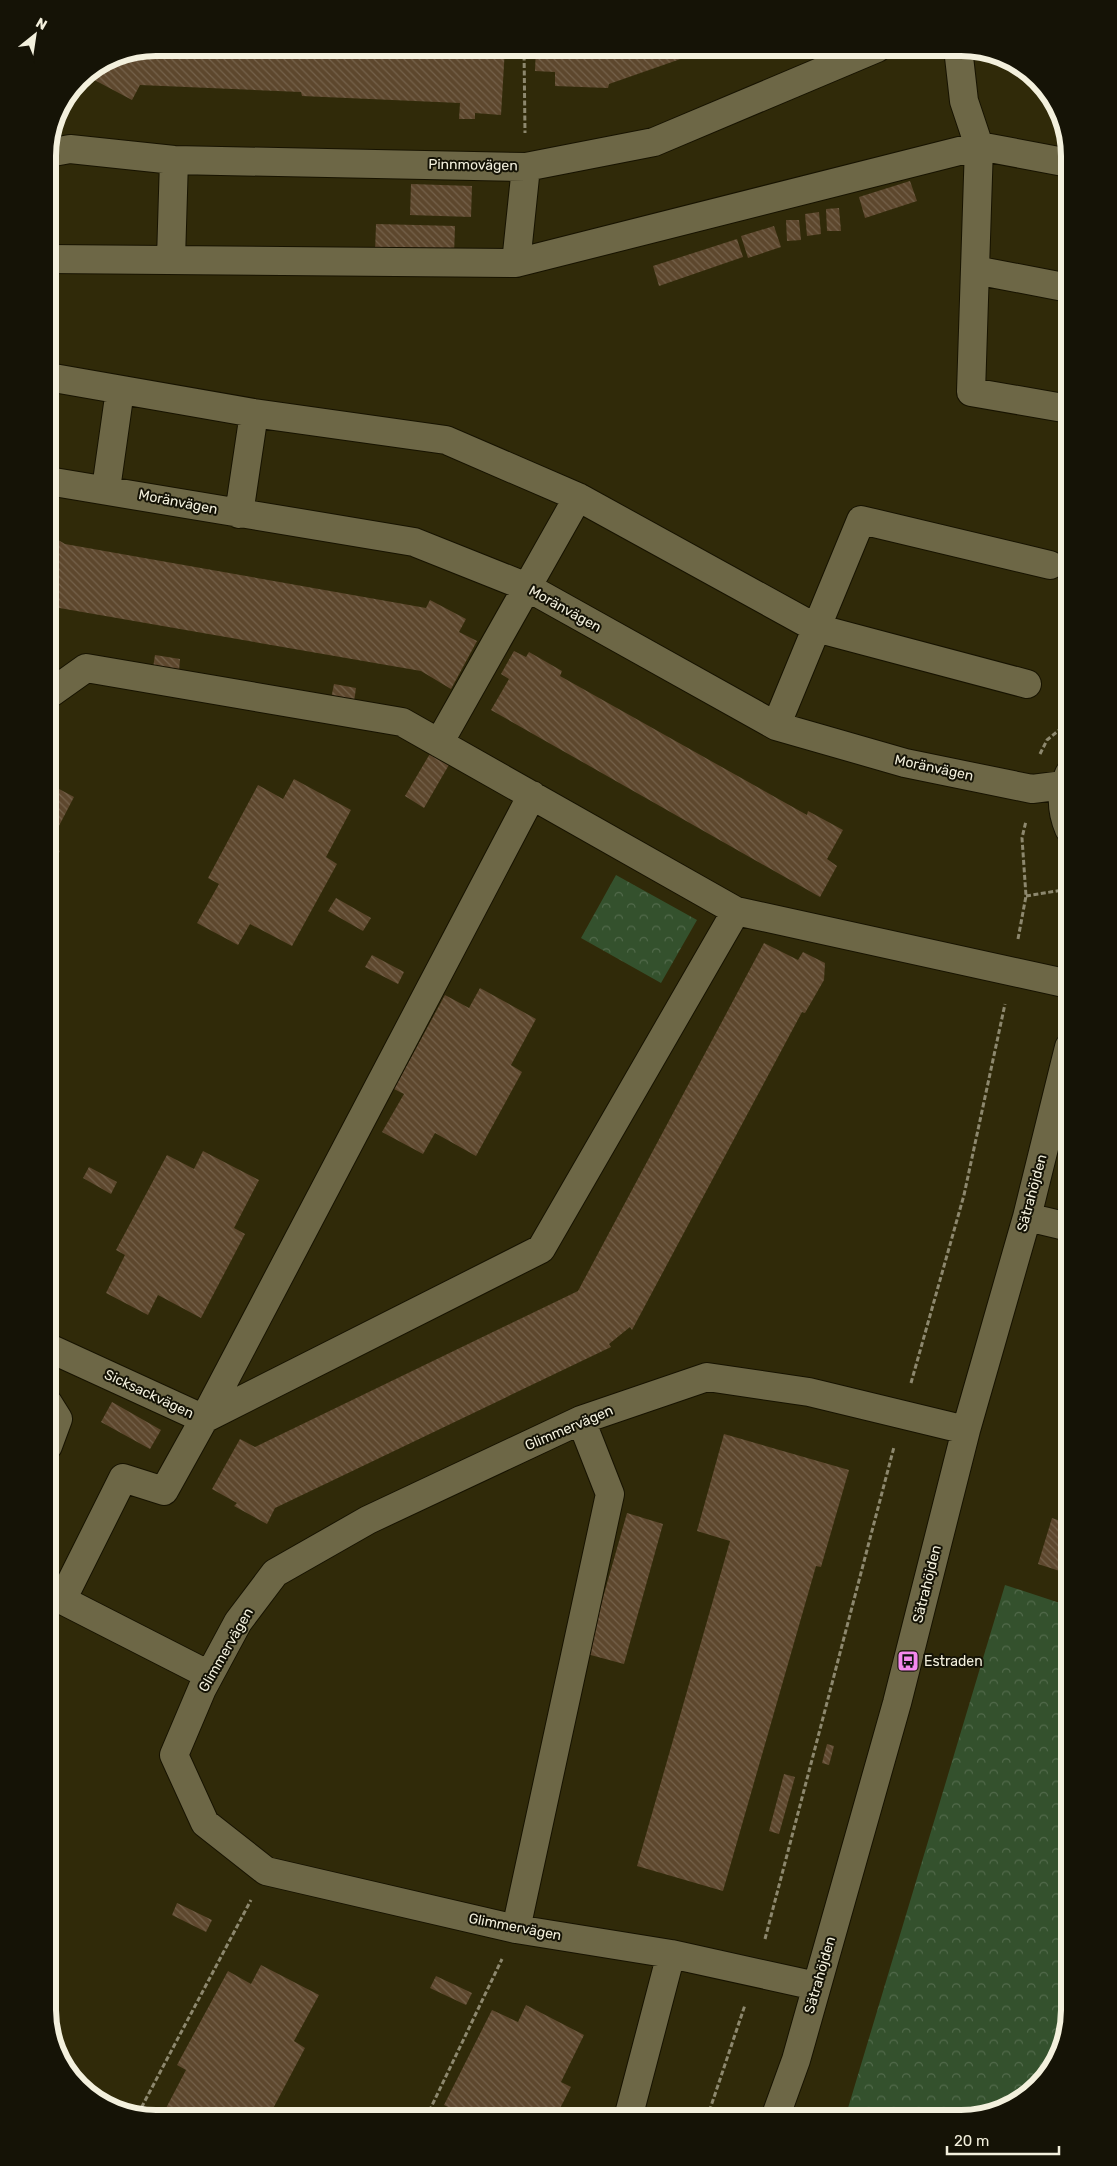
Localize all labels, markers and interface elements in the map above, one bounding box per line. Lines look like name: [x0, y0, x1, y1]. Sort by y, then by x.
north arrow: [10, 10, 60, 60]
text: N: [33, 14, 50, 34]
street label: Pinnmovägen: [428, 156, 518, 174]
street label: Moränvägen: [137, 486, 219, 518]
street label: Moränvägen: [526, 582, 604, 636]
street label: Moränvägen: [893, 751, 975, 785]
street label: Sätrahöjden: [1013, 1152, 1051, 1234]
street label: Sicksackvägen: [102, 1366, 196, 1422]
street label: Glimmervägen: [522, 1402, 616, 1454]
street label: Sätrahöjden: [909, 1543, 945, 1625]
street label: Glimmervägen: [195, 1605, 257, 1695]
bus stop icon: Estraden: [896, 1649, 920, 1673]
place label: Estraden: [924, 1653, 983, 1670]
street label: Glimmervägen: [467, 1910, 563, 1944]
street label: Sätrahöjden: [801, 1934, 839, 2016]
scale bar: [947, 2124, 1060, 2156]
text: 20 m: [954, 2132, 989, 2150]

